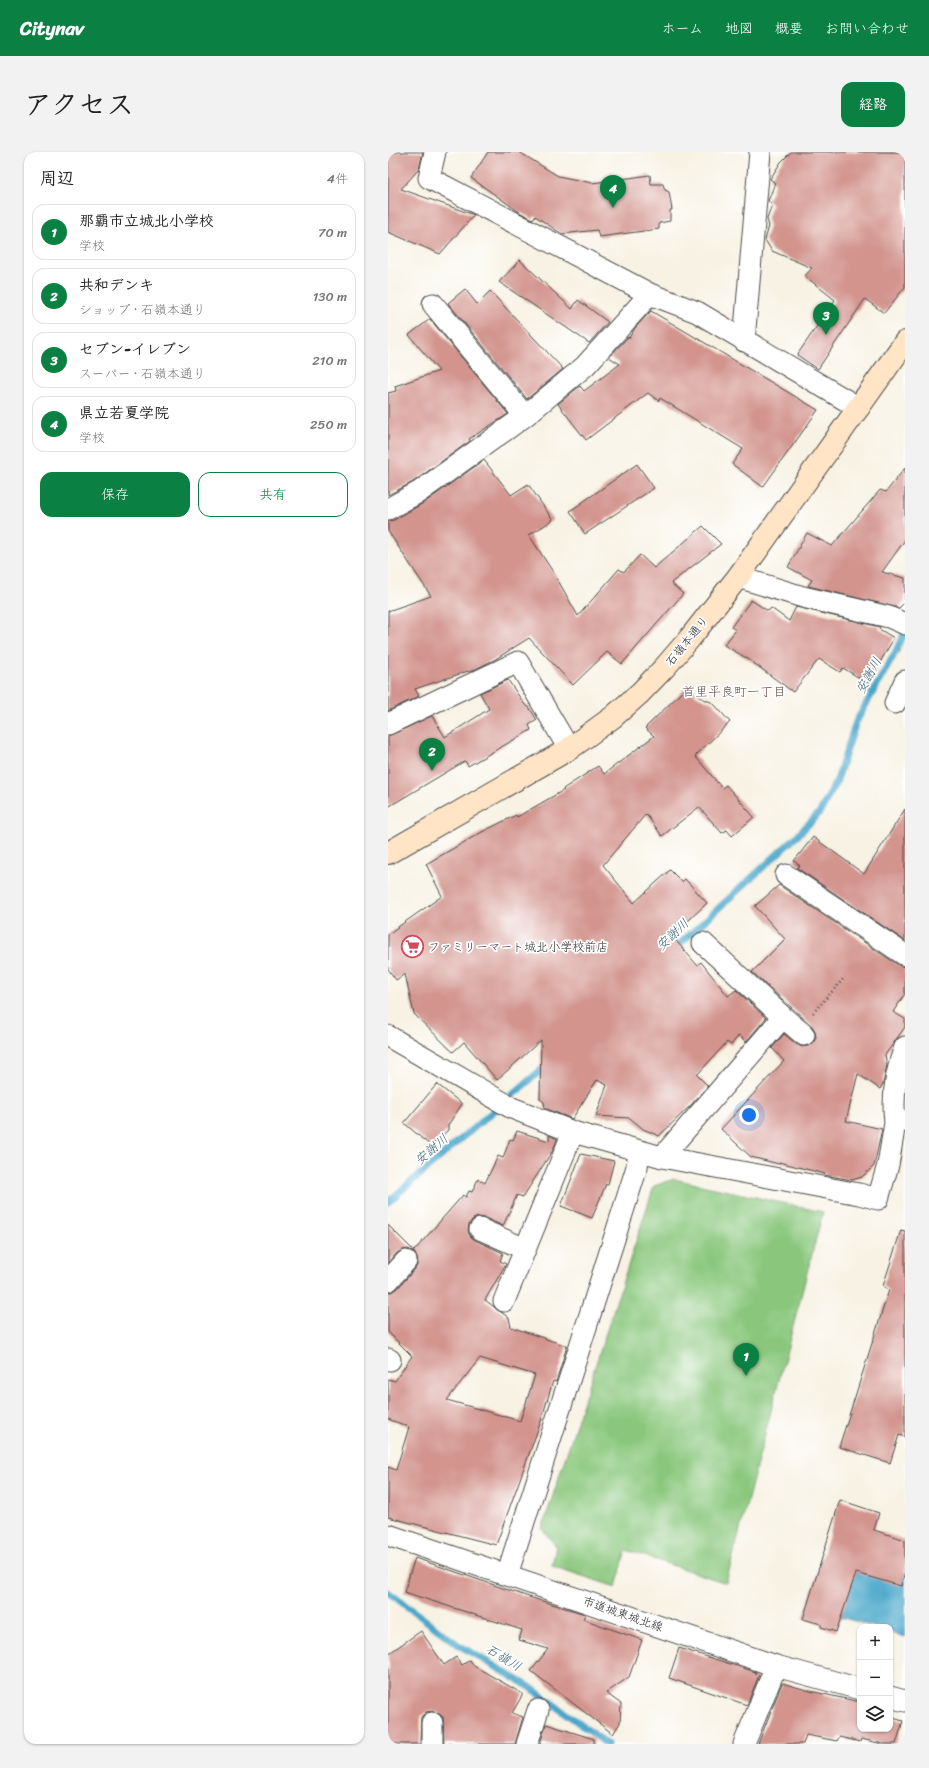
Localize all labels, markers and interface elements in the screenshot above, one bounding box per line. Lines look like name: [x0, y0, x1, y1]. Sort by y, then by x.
text: Citynav: [20, 12, 84, 45]
text: ホーム: [662, 16, 703, 41]
text: 地図: [725, 16, 753, 41]
text: 概要: [775, 16, 803, 41]
text: お問い合わせ: [825, 16, 909, 41]
text: アクセス: [24, 80, 134, 129]
button: 経路: [841, 82, 905, 127]
text: 周辺: [40, 163, 74, 193]
text: 4件: [327, 167, 348, 190]
pin: 4: [600, 175, 626, 208]
text: 那覇市立城北小学校: [79, 208, 214, 234]
text: 1: [51, 221, 57, 244]
text: 70 m: [318, 221, 347, 244]
text: 学校: [79, 234, 105, 257]
text: 共和デンキ: [79, 272, 154, 298]
text: 2: [50, 285, 58, 308]
text: 130 m: [313, 285, 347, 308]
text: ショップ · 石嶺本通り: [79, 298, 206, 321]
pin: 3: [813, 302, 839, 335]
text: セブン-イレブン: [79, 336, 191, 362]
text: 3: [50, 349, 58, 372]
text: 210 m: [312, 349, 347, 372]
text: スーパー · 石嶺本通り: [79, 362, 206, 385]
text: 県立若夏学院: [79, 400, 169, 426]
text: 4: [50, 413, 58, 436]
text: 250 m: [310, 413, 347, 436]
text: 学校: [79, 426, 105, 449]
button: 保存: [40, 472, 190, 517]
button: 共有: [198, 472, 348, 517]
street label: 石嶺本通り: [660, 611, 714, 671]
water label: 安謝川: [849, 653, 888, 698]
district label: 首里平良町一丁目: [682, 680, 786, 703]
pin: 2: [419, 738, 445, 771]
water label: 安謝川: [650, 913, 694, 956]
supermarket icon: ファミリーマート城北小学校前店: [399, 934, 425, 960]
place label: ファミリーマート城北小学校前店: [428, 936, 608, 958]
your location: [739, 1105, 759, 1125]
water label: 安謝川: [409, 1128, 454, 1171]
pin: 1: [733, 1343, 759, 1376]
street label: 市道城東城北線: [580, 1590, 666, 1638]
map controls: [857, 1624, 893, 1732]
button: +: [857, 1624, 893, 1660]
water label: 石嶺川: [481, 1638, 526, 1677]
button: −: [857, 1660, 893, 1696]
button: layers: [857, 1696, 893, 1732]

